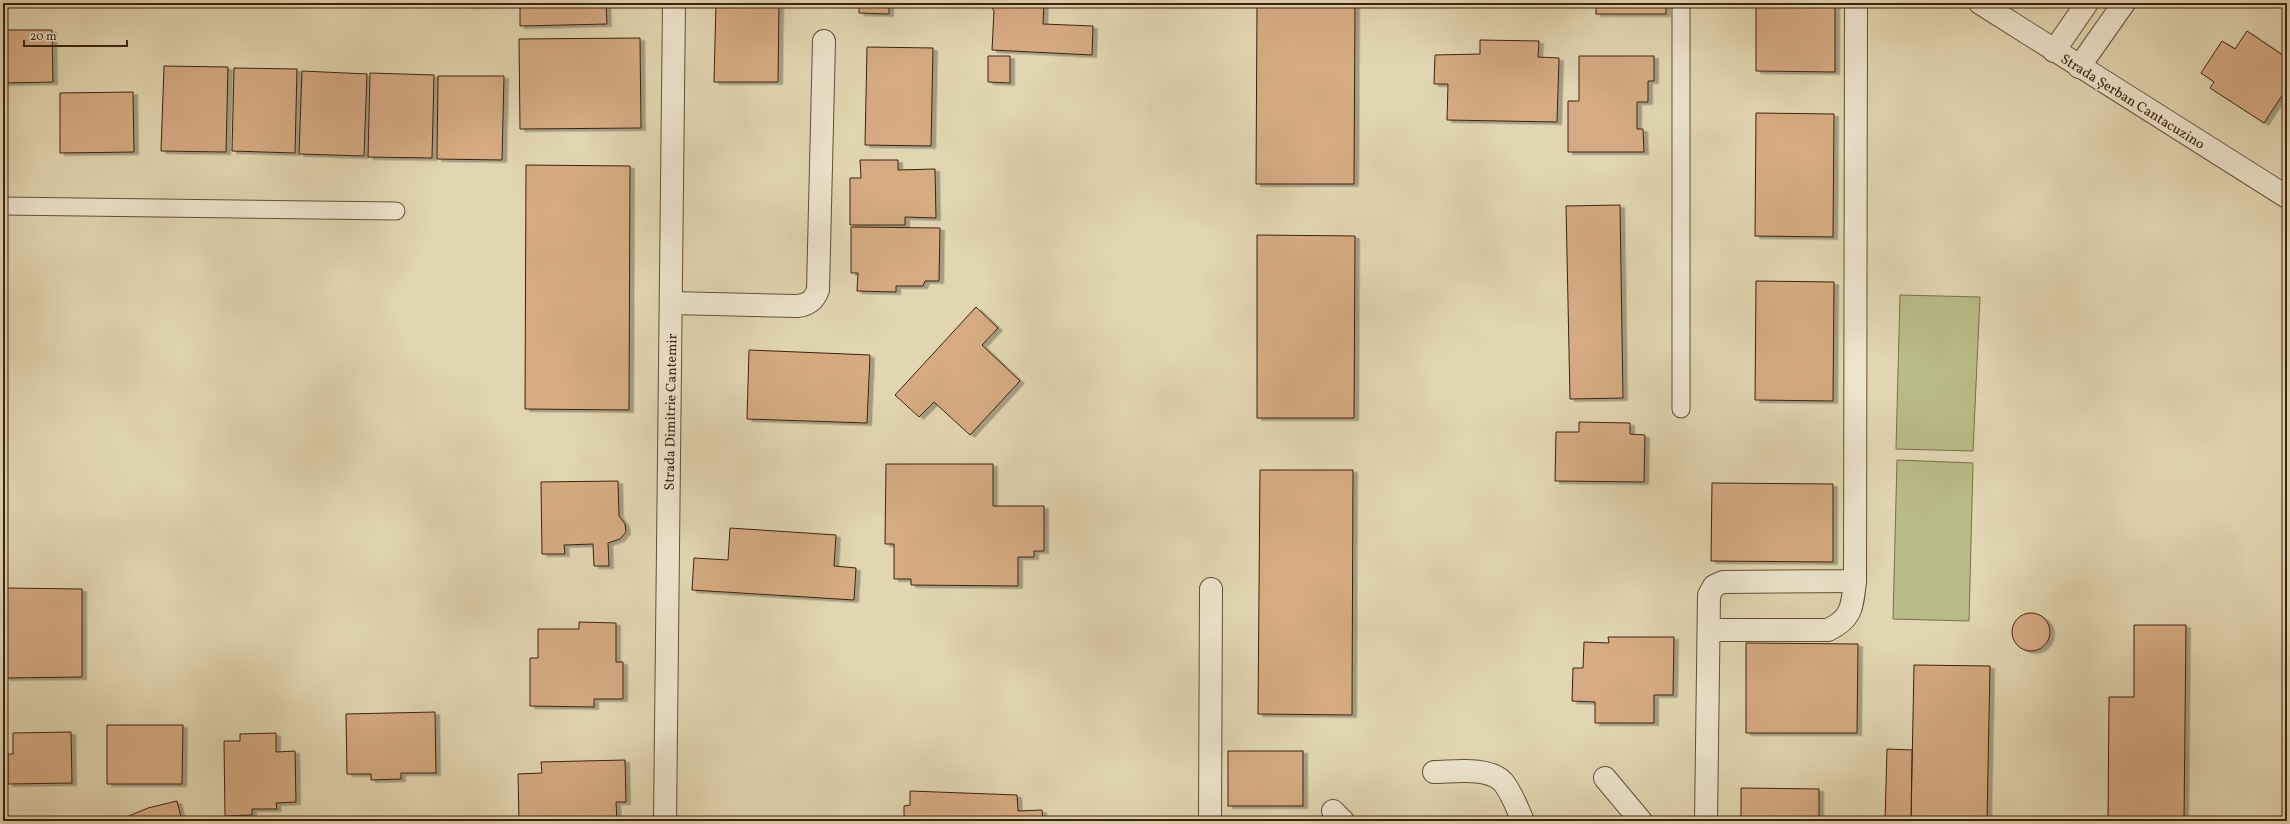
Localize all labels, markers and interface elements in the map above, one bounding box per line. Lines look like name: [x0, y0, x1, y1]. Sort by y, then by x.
scale bar: [24, 22, 127, 48]
text: 20 m: [30, 29, 57, 45]
street label: Strada Șerban Cantacuzino: [2056, 50, 2208, 155]
street label: Strada Dimitrie Cantemir: [661, 333, 682, 491]

